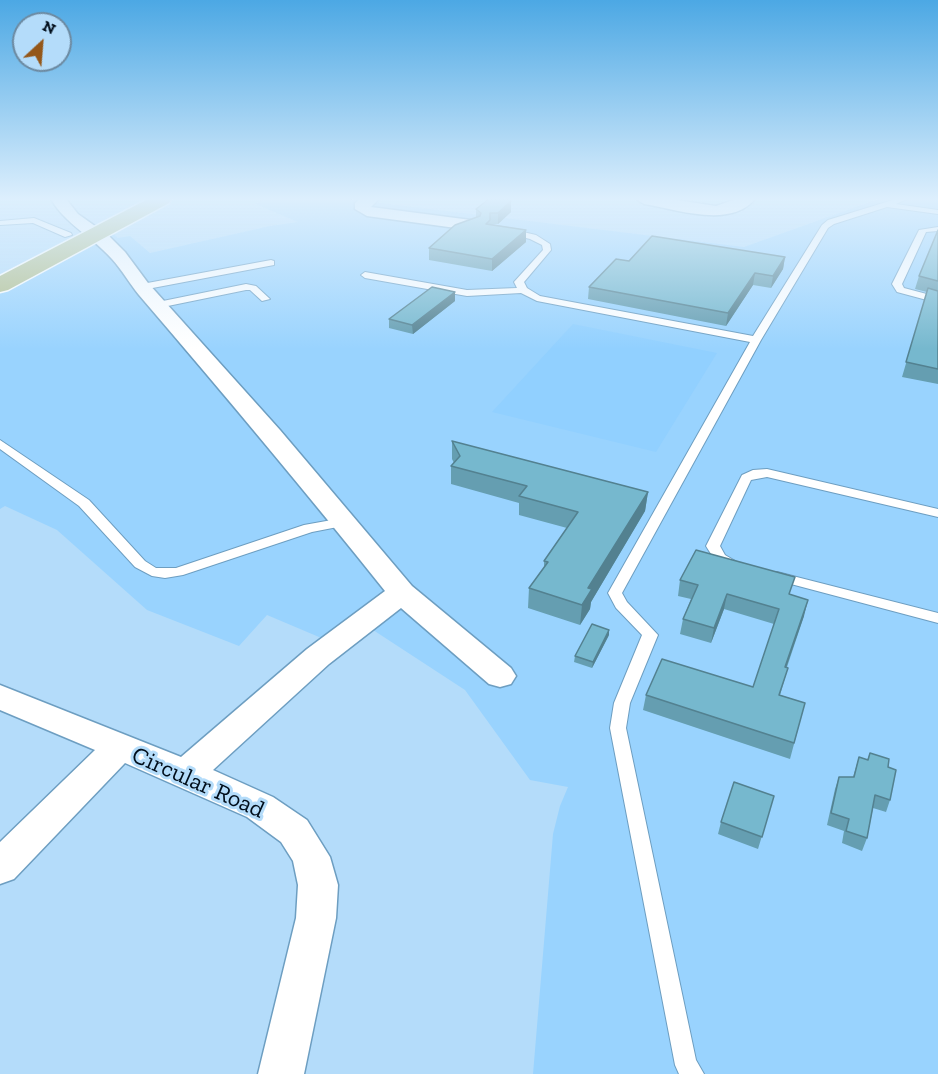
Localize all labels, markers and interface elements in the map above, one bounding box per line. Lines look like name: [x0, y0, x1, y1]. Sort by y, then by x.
north arrow: [12, 12, 72, 72]
text: N: [40, 16, 59, 38]
street label: Circular Road: [127, 741, 269, 825]

